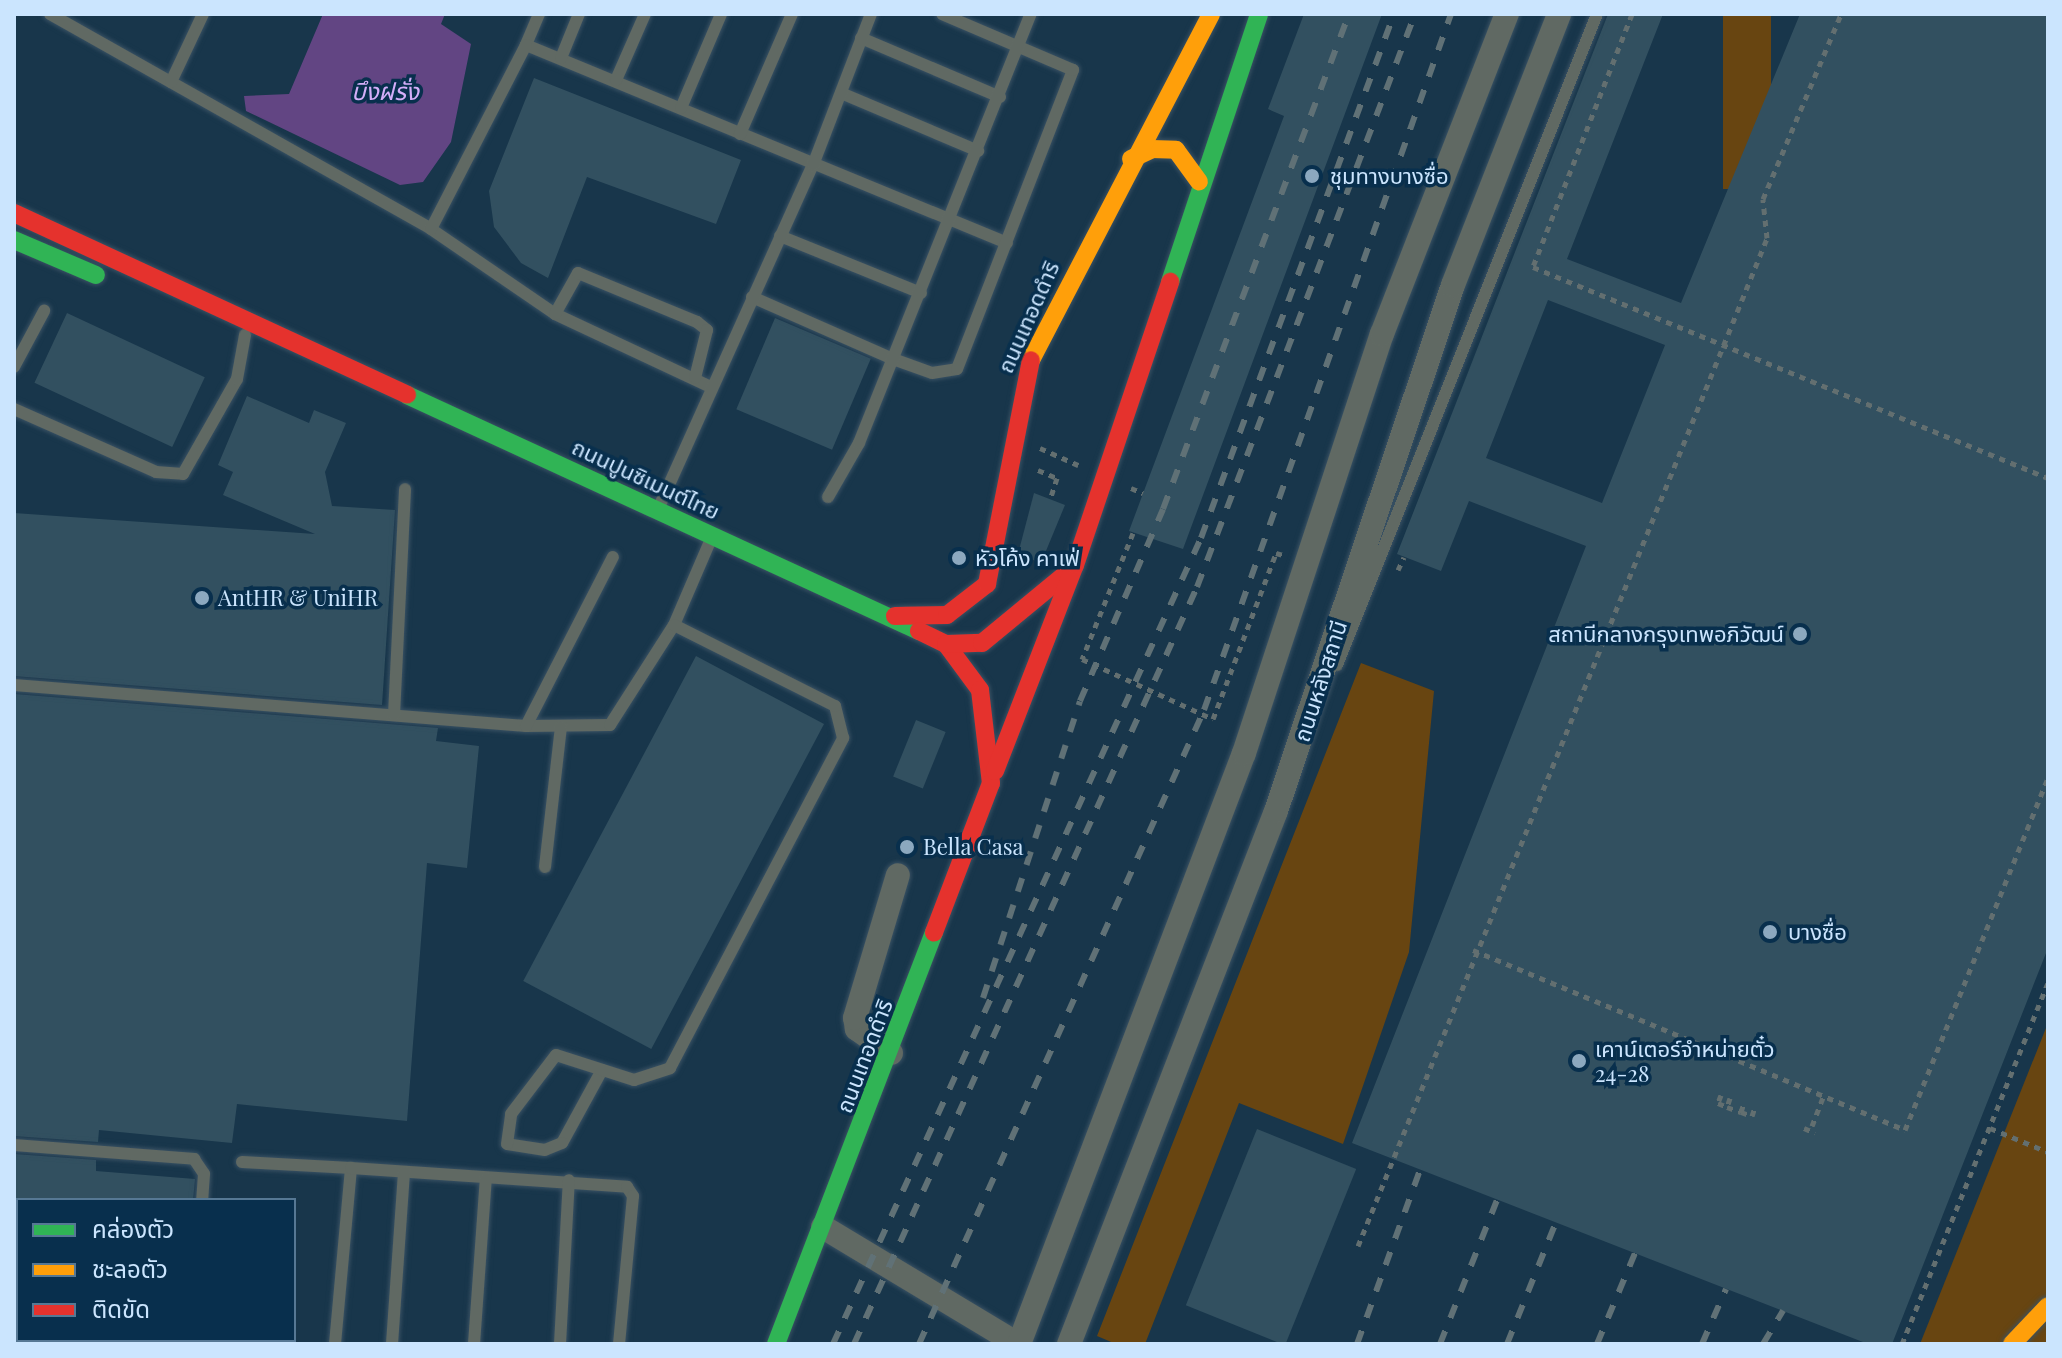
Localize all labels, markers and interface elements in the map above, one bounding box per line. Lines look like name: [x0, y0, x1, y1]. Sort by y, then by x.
water label: บึงฝรั่ง: [351, 77, 419, 105]
place label: ชุมทางบางซื่อ: [1330, 163, 1449, 189]
marker: ชุมทางบางซื่อ: [1301, 165, 1323, 187]
street label: ถนนเทอดดำริ: [992, 257, 1064, 377]
street label: ถนนปูนซิเมนต์ไทย: [568, 433, 724, 525]
place label: หัวโค้ง คาเฟ่: [975, 545, 1080, 571]
marker: หัวโค้ง คาเฟ่: [950, 549, 968, 567]
place label: AntHR & UniHR: [218, 585, 378, 611]
marker: AntHR & UniHR: [193, 589, 211, 607]
street label: ถนนหลังสถานี: [1288, 617, 1352, 745]
place label: สถานีกลางกรุงเทพอภิวัฒน์: [1548, 621, 1784, 647]
marker: สถานีกลางกรุงเทพอภิวัฒน์: [1791, 625, 1809, 643]
place label: Bella Casa: [923, 834, 1024, 860]
marker: Bella Casa: [898, 838, 916, 856]
place label: บางซื่อ: [1788, 919, 1847, 945]
marker: บางซื่อ: [1759, 921, 1781, 943]
street label: ถนนเทอดดำริ: [830, 995, 898, 1117]
place label: เคาน์เตอร์จำหน่ายตั๋ว 24-28: [1595, 1035, 1775, 1086]
marker: เคาน์เตอร์จำหน่ายตั๋ว 24-28: [1570, 1052, 1588, 1070]
legend: [16, 1198, 296, 1342]
text: คล่องตัว: [92, 1212, 174, 1244]
text: ชะลอตัว: [92, 1252, 168, 1284]
text: ติดขัด: [92, 1292, 150, 1324]

